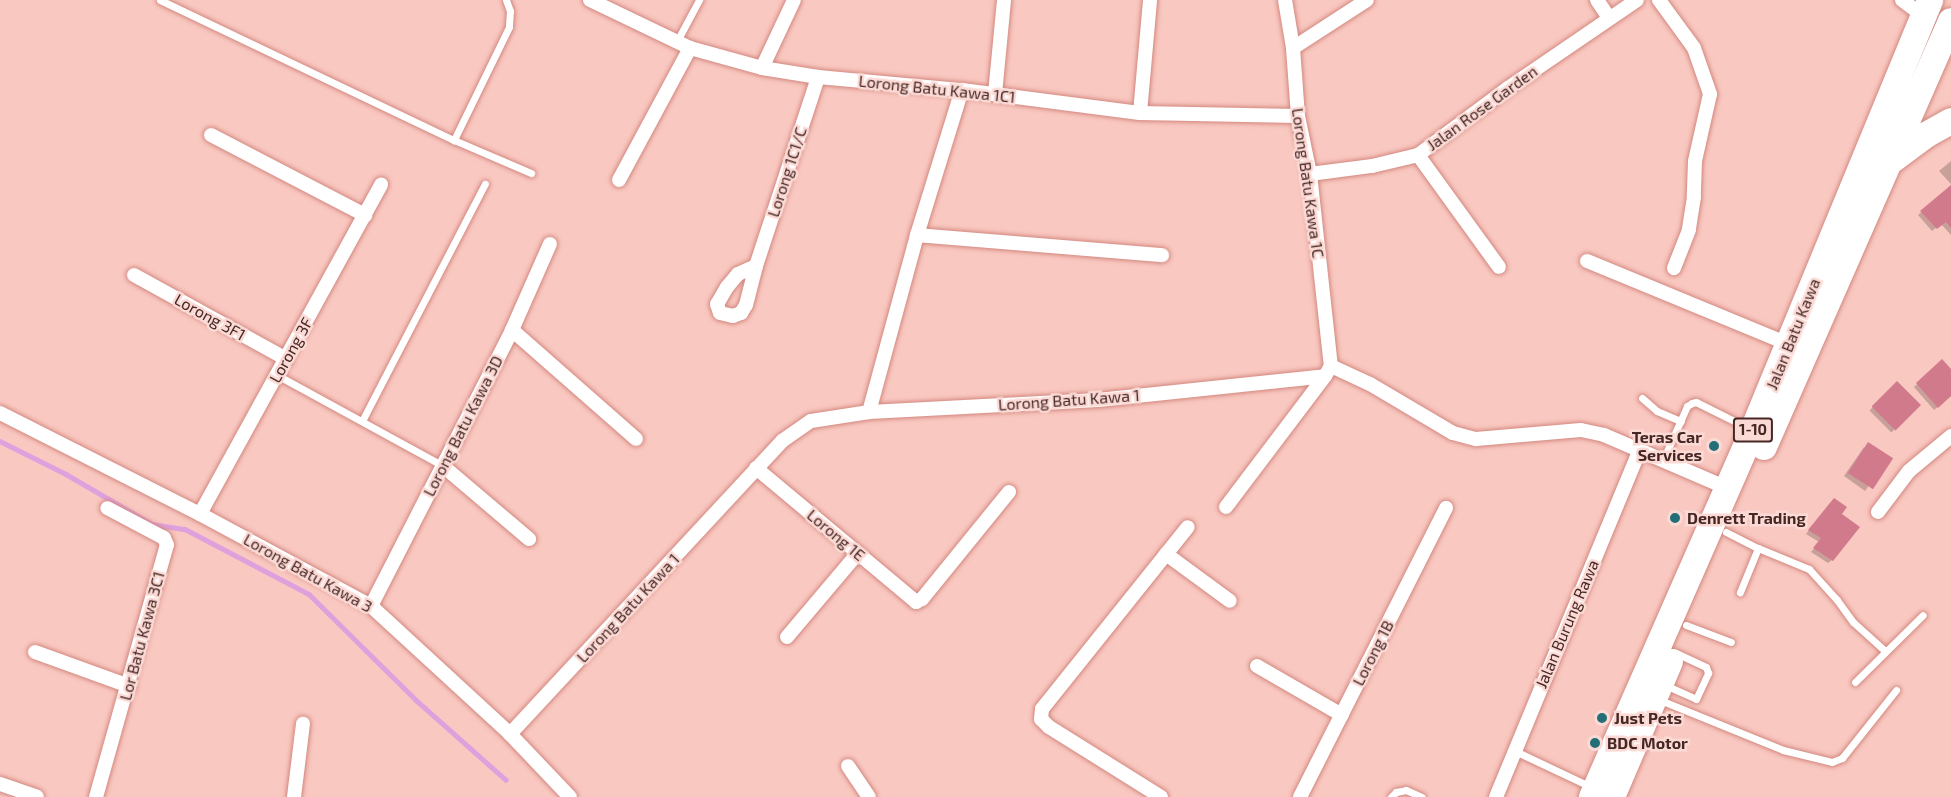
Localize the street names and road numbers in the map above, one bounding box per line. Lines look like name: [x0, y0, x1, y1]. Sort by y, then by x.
street label: Jalan Rose Garden: [1423, 61, 1541, 155]
street label: Lorong Batu Kawa 1C1: [858, 71, 1016, 107]
street label: Lorong Batu Kawa 1C: [1288, 107, 1328, 259]
street label: Lorong 1C1/C: [763, 125, 811, 219]
street label: Jalan Batu Kawa: [1762, 276, 1824, 392]
street label: Lorong 3F1: [171, 290, 249, 344]
street label: Lorong 3F: [265, 314, 317, 386]
street label: Lorong Batu Kawa 3D: [419, 353, 507, 499]
street label: Lorong Batu Kawa 1: [998, 385, 1140, 415]
road number: 1-10: [1732, 418, 1774, 442]
street label: Lorong 1E: [803, 505, 869, 565]
street label: Lorong Batu Kawa 3: [240, 530, 376, 616]
street label: Lorong Batu Kawa 1: [573, 550, 683, 666]
street label: Jalan Burung Rawa: [1531, 557, 1603, 691]
street label: Lor Batu Kawa 3C1: [116, 569, 168, 703]
street label: Lorong 1B: [1348, 617, 1398, 689]

